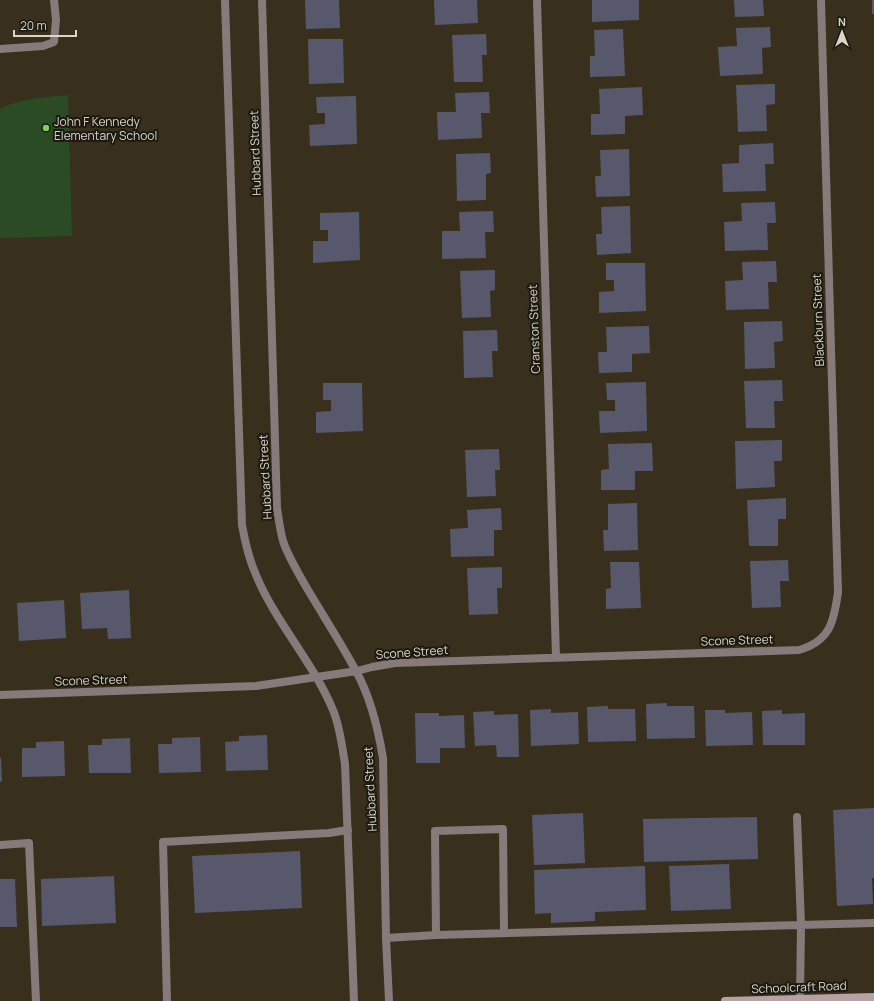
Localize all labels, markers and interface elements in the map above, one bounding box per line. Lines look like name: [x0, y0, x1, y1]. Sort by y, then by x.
scale bar: [14, 12, 76, 38]
north arrow: [822, 12, 862, 52]
text: N: [838, 14, 846, 29]
text: 20 m: [20, 17, 47, 34]
street label: Hubbard Street: [245, 110, 265, 196]
place label: John F Kennedy Elementary School: [54, 113, 157, 144]
marker: John F Kennedy Elementary School: [41, 123, 51, 133]
street label: Blackburn Street: [808, 273, 828, 367]
street label: Cranston Street: [524, 284, 544, 374]
street label: Hubbard Street: [254, 434, 276, 520]
street label: Scone Street: [700, 630, 774, 650]
street label: Scone Street: [375, 641, 449, 663]
street label: Scone Street: [54, 670, 128, 690]
street label: Hubbard Street: [359, 746, 381, 832]
street label: Schoolcraft Road: [751, 977, 847, 997]

